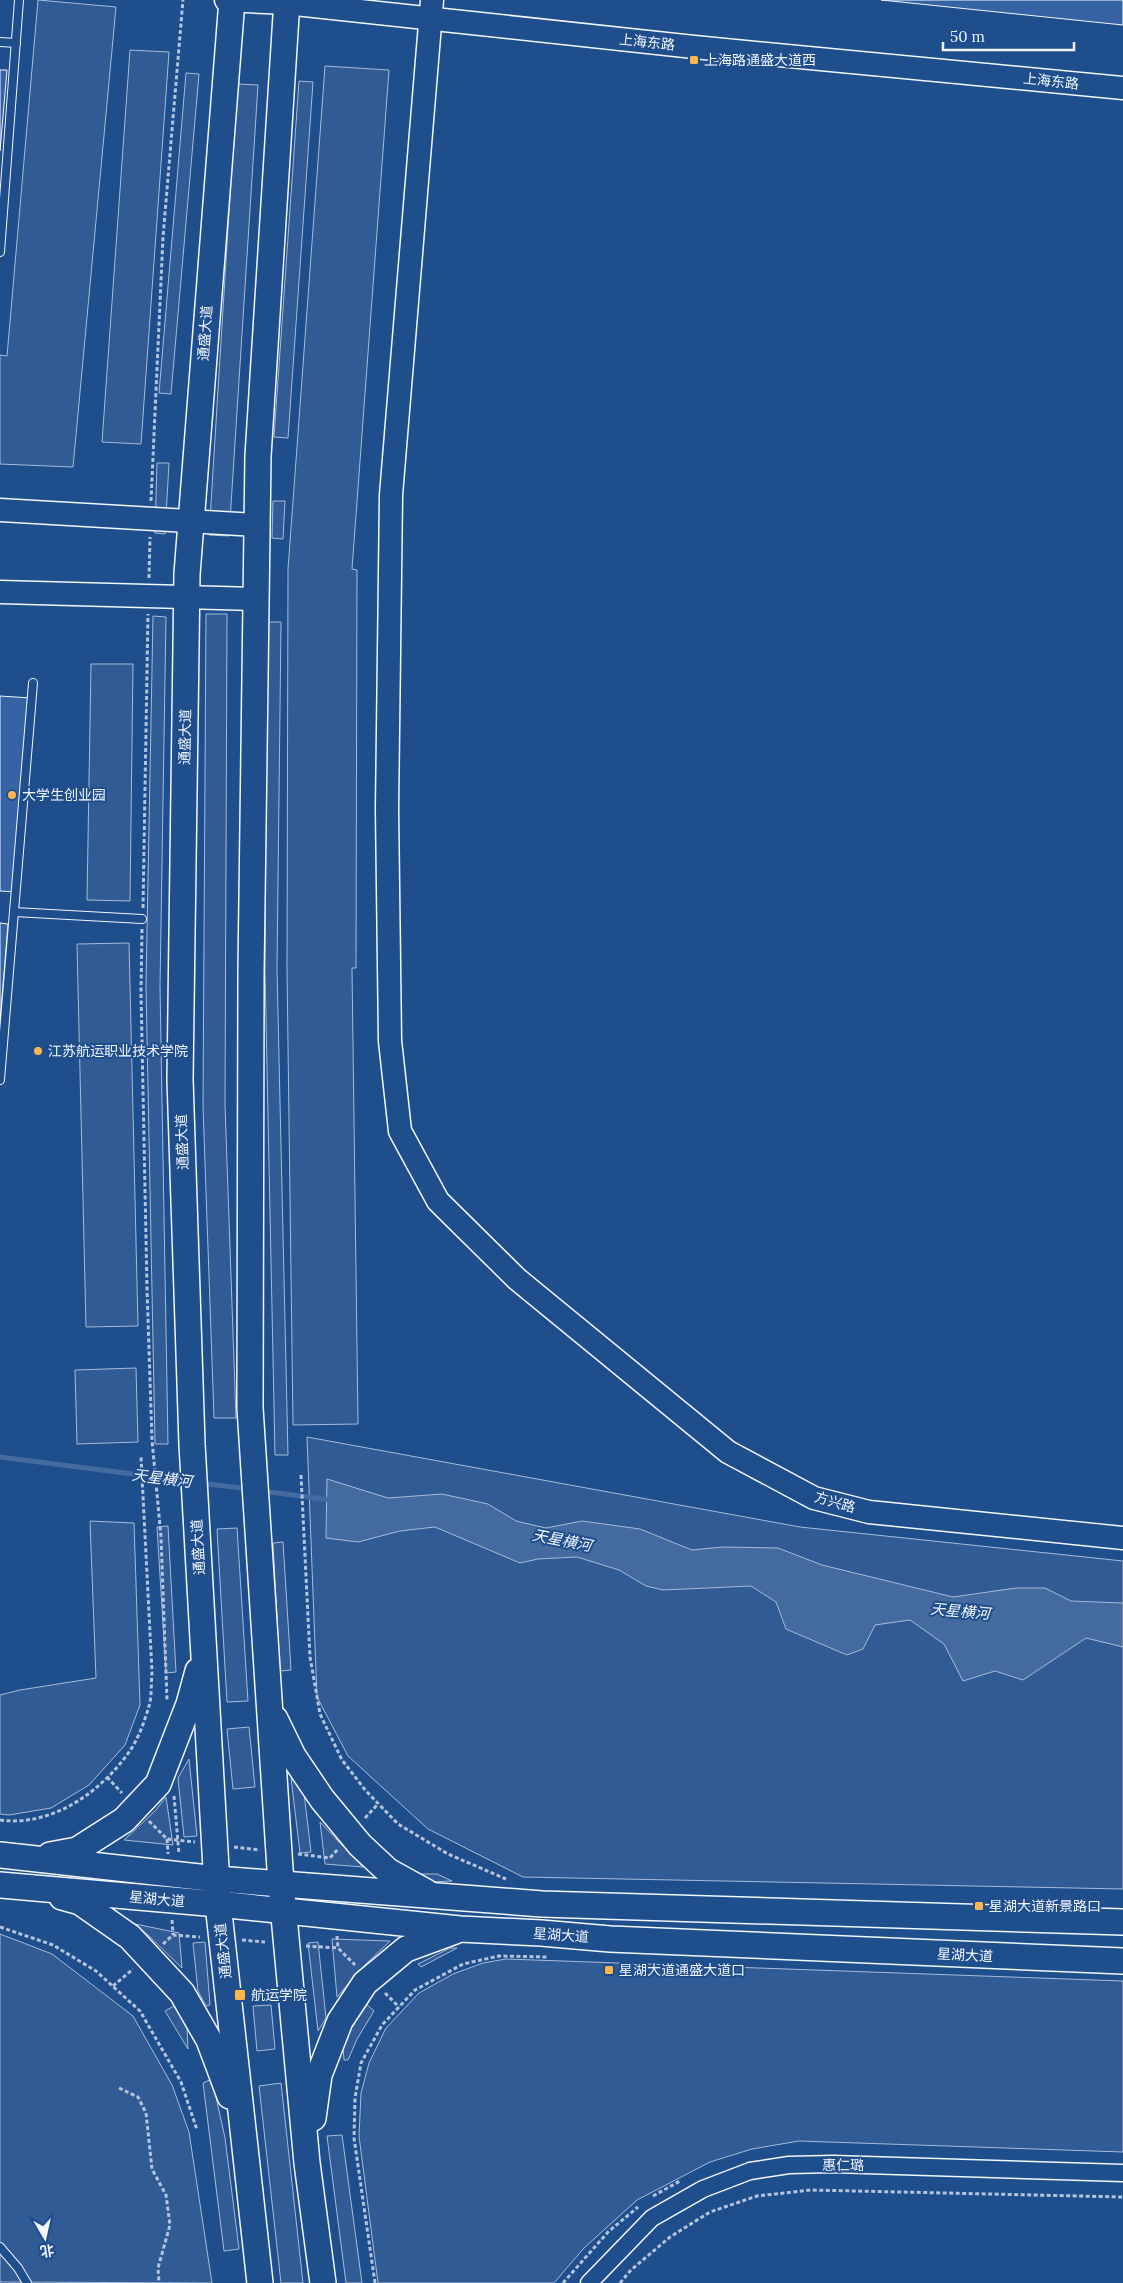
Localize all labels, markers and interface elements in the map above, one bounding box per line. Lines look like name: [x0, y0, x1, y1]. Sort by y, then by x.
scale bar: [943, 20, 1074, 52]
text: 50 m: [950, 27, 985, 46]
street label: 上海东路: [618, 30, 676, 54]
place label: 上海路通盛大道西: [704, 51, 816, 69]
marker: 上海路通盛大道西: [688, 54, 700, 66]
street label: 上海东路: [1022, 69, 1080, 93]
street label: 通盛大道: [194, 304, 216, 362]
street label: 通盛大道: [176, 709, 194, 765]
place label: 大学生创业园: [22, 786, 106, 804]
marker: 大学生创业园: [6, 789, 18, 801]
place label: 江苏航运职业技术学院: [48, 1042, 188, 1060]
marker: 江苏航运职业技术学院: [32, 1045, 44, 1057]
street label: 通盛大道: [172, 1114, 192, 1170]
water label: 天星横河: [131, 1465, 196, 1491]
street label: 方兴路: [812, 1488, 858, 1516]
street label: 通盛大道: [188, 1519, 208, 1575]
water label: 天星横河: [531, 1525, 596, 1556]
water label: 天星横河: [929, 1599, 994, 1623]
street label: 星湖大道: [128, 1888, 186, 1910]
place label: 星湖大道新景路口: [989, 1897, 1101, 1915]
marker: 星湖大道新景路口: [973, 1900, 985, 1912]
street label: 通盛大道: [211, 1922, 235, 1980]
street label: 星湖大道: [532, 1924, 590, 1946]
street label: 星湖大道: [937, 1945, 993, 1965]
place label: 星湖大道通盛大道口: [619, 1961, 745, 1979]
marker: 星湖大道通盛大道口: [603, 1964, 615, 1976]
place label: 航运学院: [251, 1986, 307, 2004]
marker: 航运学院: [233, 1988, 247, 2002]
street label: 惠仁璐: [822, 2156, 864, 2174]
north arrow: [20, 2213, 70, 2263]
text: 北: [39, 2241, 55, 2261]

